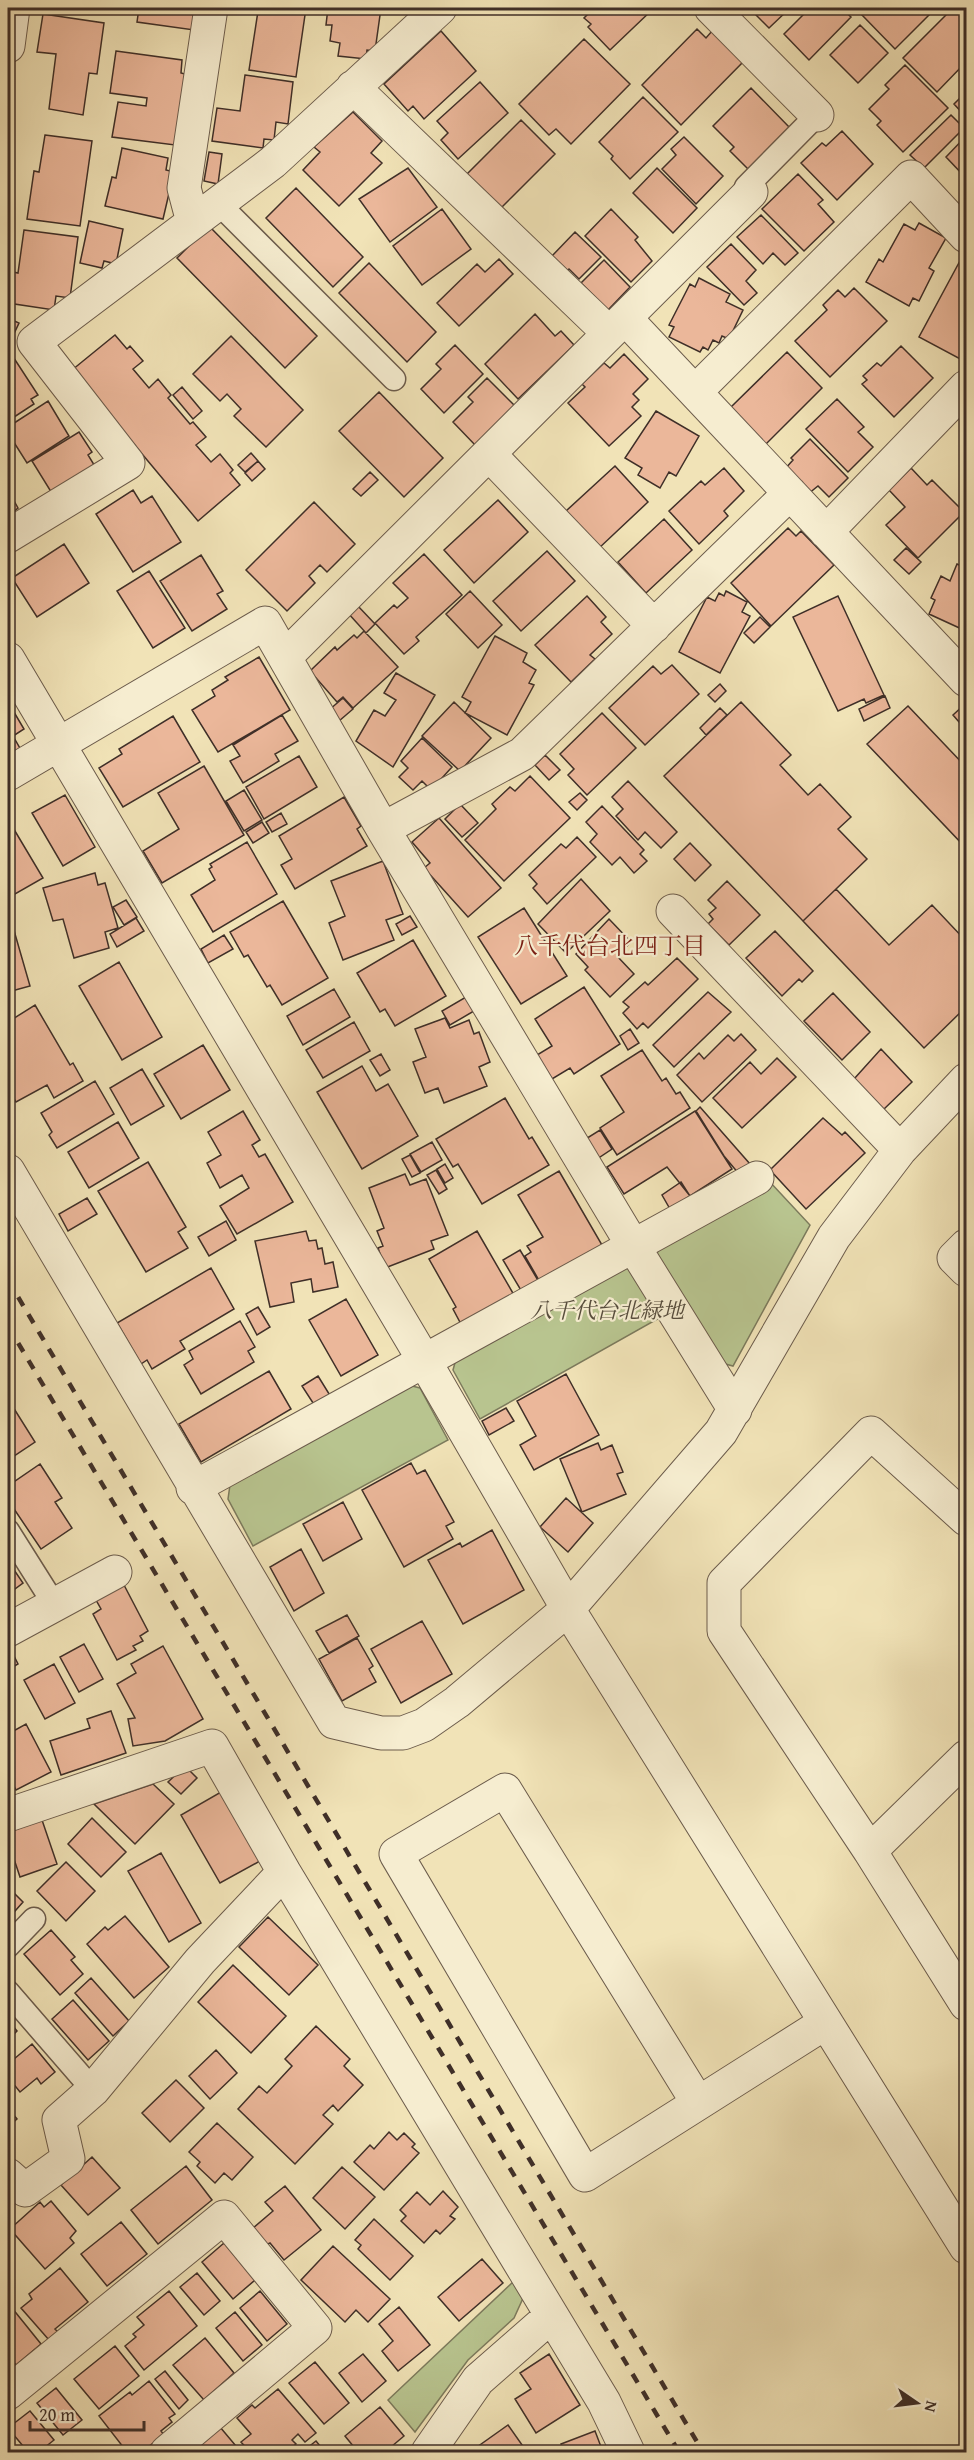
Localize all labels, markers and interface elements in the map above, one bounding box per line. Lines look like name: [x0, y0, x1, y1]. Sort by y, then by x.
district label: 八千代台北四丁目: [514, 928, 706, 963]
park label: 八千代台北緑地: [530, 1294, 686, 1326]
north arrow: [887, 2373, 947, 2433]
scale bar: [30, 2394, 144, 2432]
text: N: [919, 2399, 944, 2415]
text: 20 m: [39, 2401, 75, 2428]

